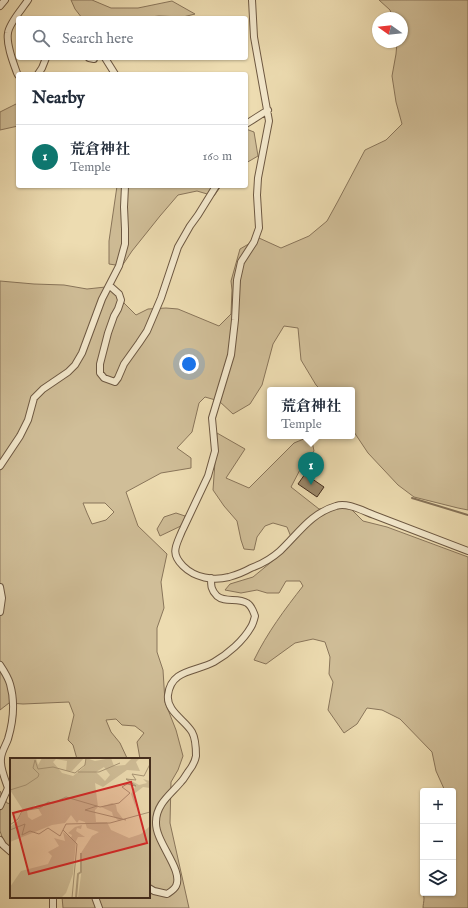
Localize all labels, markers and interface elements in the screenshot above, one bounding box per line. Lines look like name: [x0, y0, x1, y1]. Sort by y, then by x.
north arrow: [372, 12, 408, 48]
search box: [16, 16, 248, 60]
icon: search: [30, 27, 52, 49]
text: Search here: [62, 29, 133, 48]
text: Nearby: [32, 88, 85, 109]
text: 荒倉神社: [70, 140, 130, 159]
text: 1: [43, 148, 47, 165]
text: 160 m: [202, 148, 232, 165]
text: Temple: [70, 159, 111, 176]
your location: [179, 354, 199, 374]
popup: [267, 387, 355, 439]
text: 荒倉神社: [281, 397, 341, 416]
text: Temple: [281, 416, 322, 433]
pin: 1: [298, 452, 324, 485]
inset map: [10, 758, 150, 898]
map controls: [420, 788, 456, 896]
button: +: [420, 788, 456, 824]
button: −: [420, 824, 456, 860]
button: layers: [420, 860, 456, 896]

